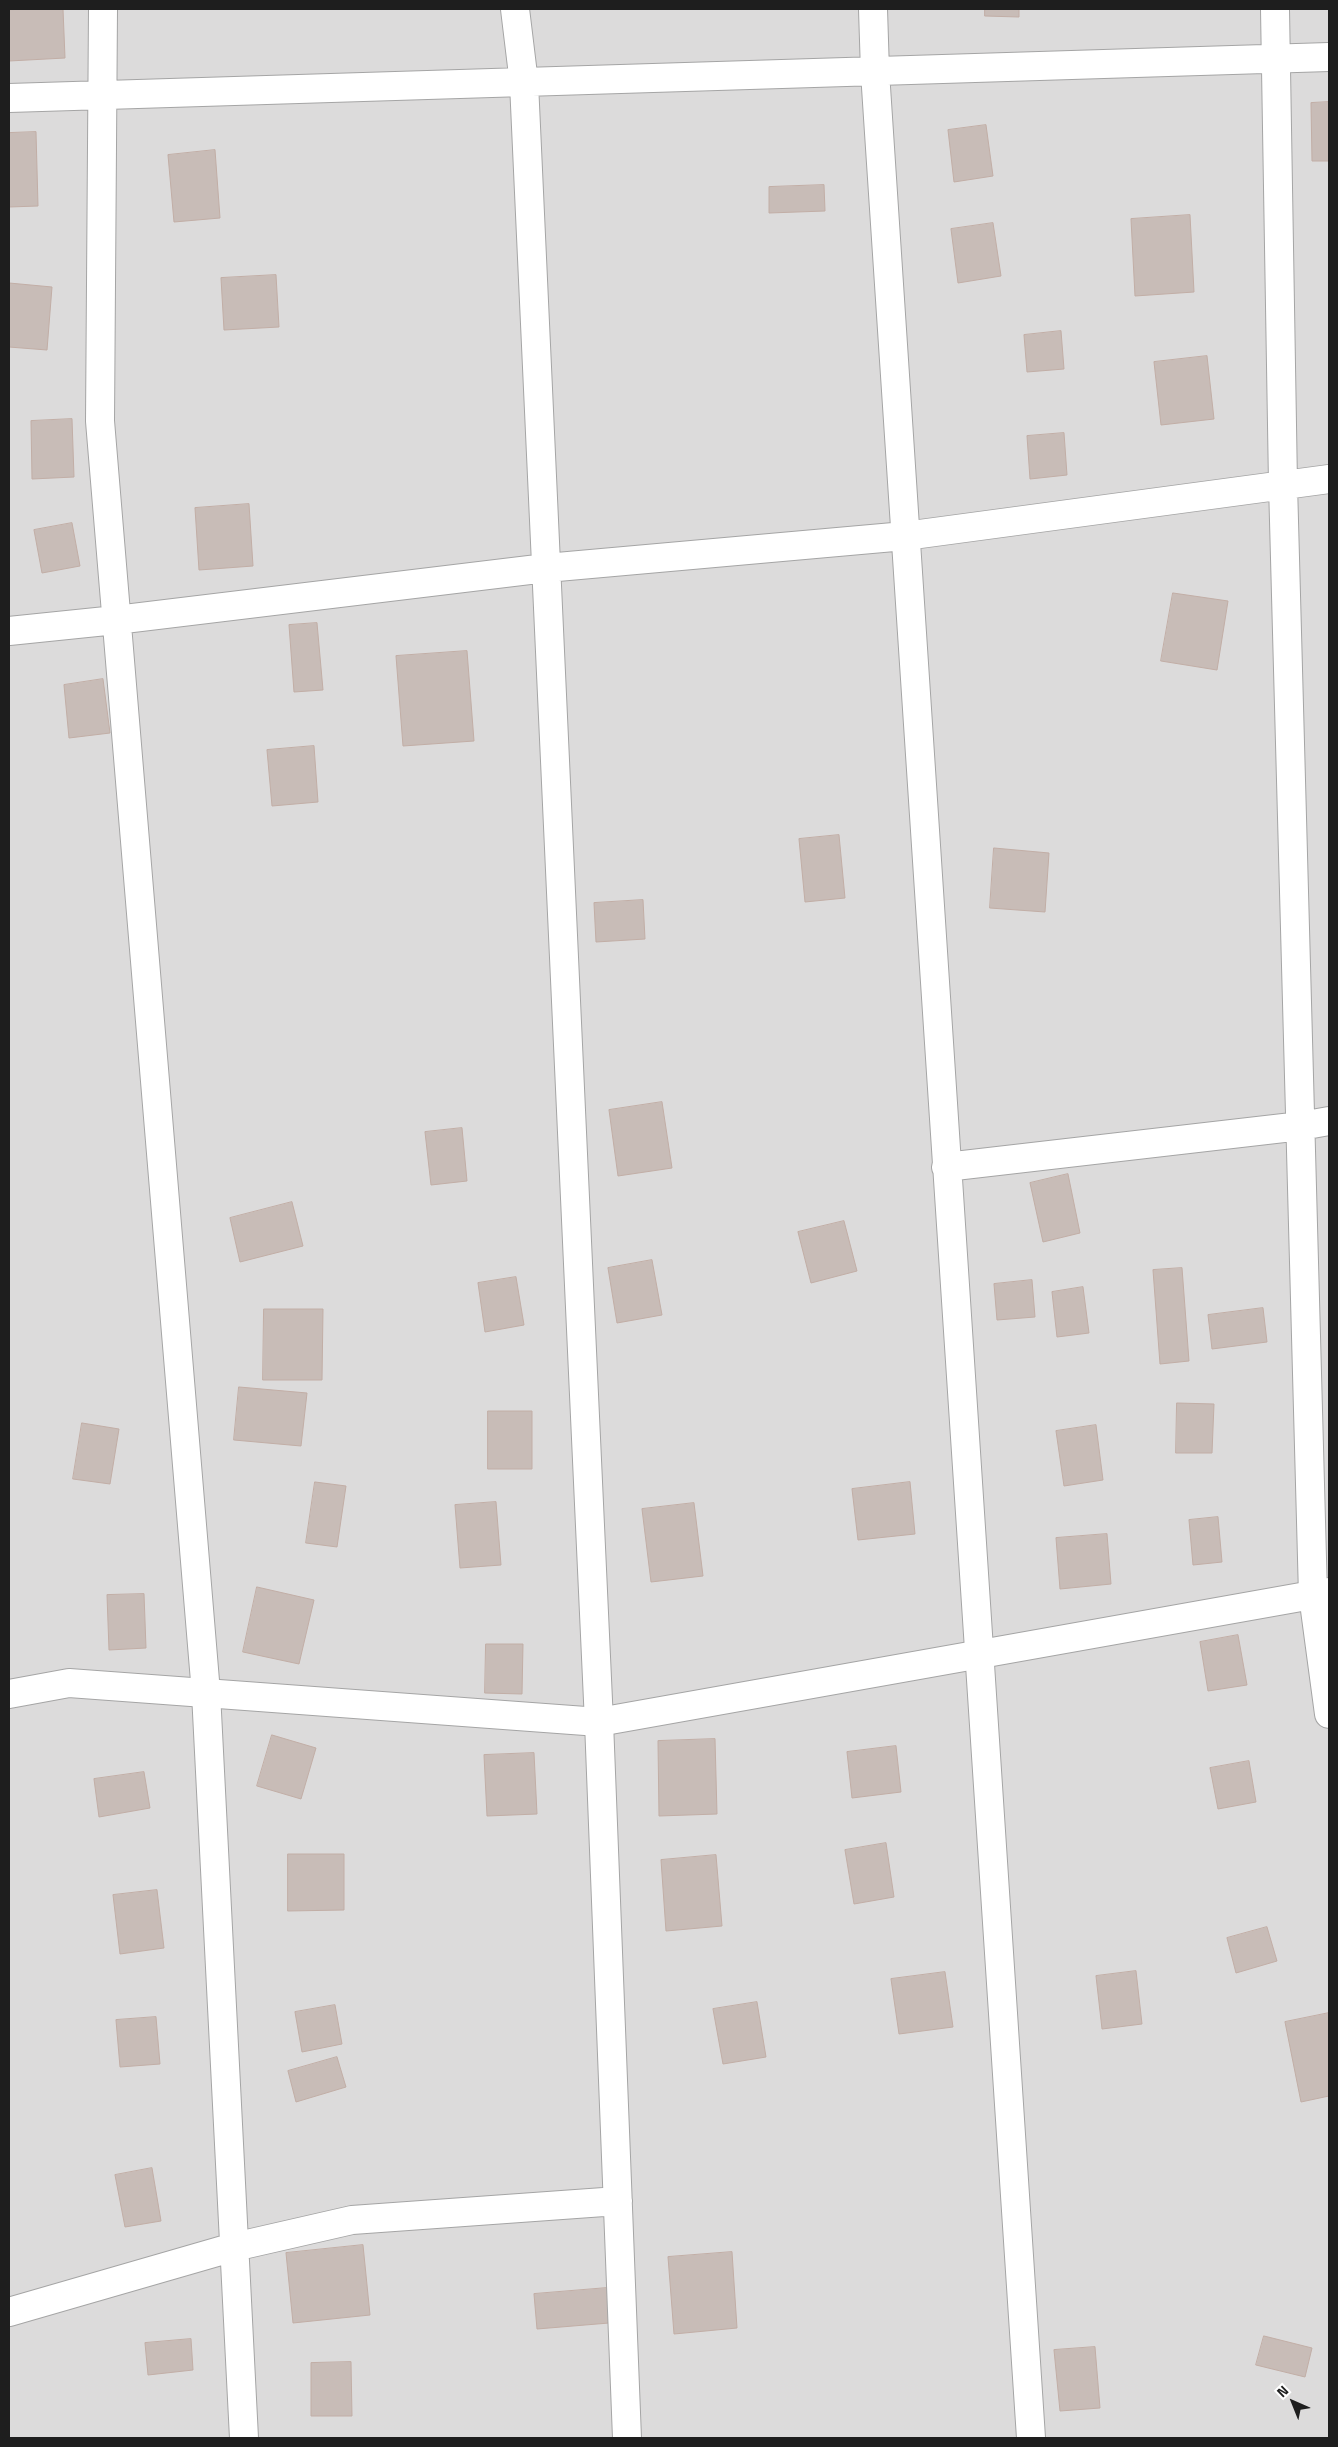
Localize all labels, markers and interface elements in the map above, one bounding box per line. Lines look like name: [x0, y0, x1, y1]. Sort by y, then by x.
north arrow: [1268, 2377, 1318, 2427]
text: N: [1271, 2380, 1293, 2402]

